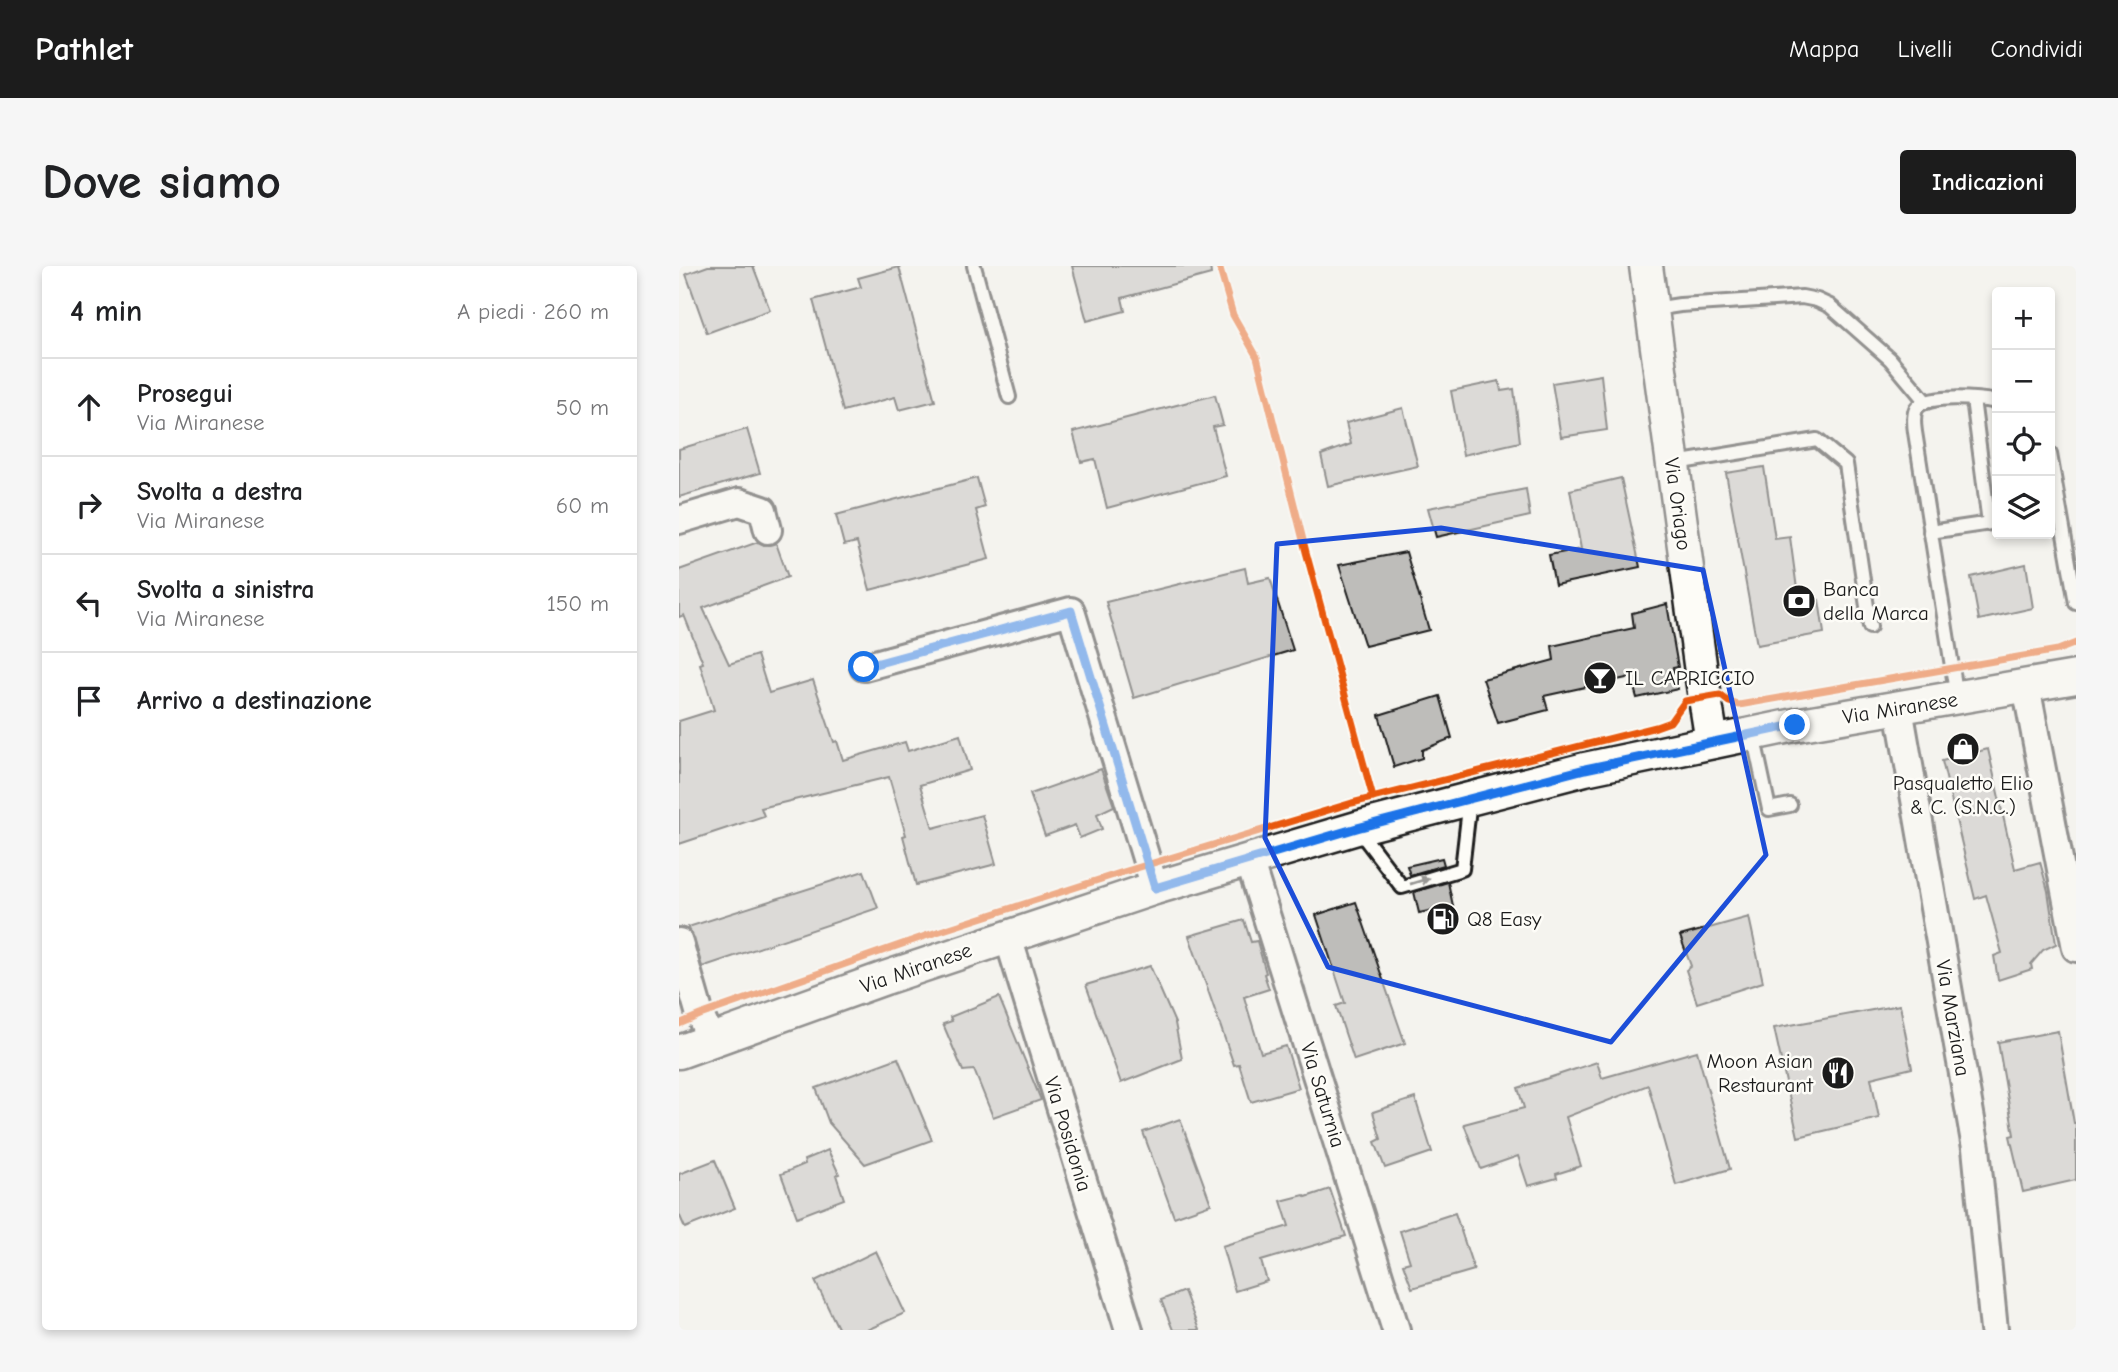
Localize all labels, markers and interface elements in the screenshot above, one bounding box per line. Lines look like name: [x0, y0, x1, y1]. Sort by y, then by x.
text: Pathlet: [35, 30, 133, 68]
text: Mappa: [1789, 35, 1859, 63]
text: Livelli: [1897, 35, 1952, 63]
text: Condividi: [1990, 35, 2083, 63]
button: Indicazioni: [1900, 150, 2076, 214]
text: Dove siamo: [42, 154, 281, 210]
map controls: [1992, 287, 2055, 539]
button: +: [1992, 287, 2055, 350]
text: 4 min: [70, 294, 142, 329]
text: A piedi · 260 m: [457, 298, 609, 325]
button: −: [1992, 350, 2055, 413]
text: Prosegui: [137, 379, 233, 409]
icon: ahead: [70, 388, 108, 426]
text: 50 m: [556, 394, 609, 421]
text: Via Miranese: [137, 409, 264, 436]
button: locate: [1992, 413, 2055, 476]
street label: Via Oriago: [1660, 456, 1696, 552]
button: layers: [1992, 476, 2055, 539]
text: Svolta a destra: [137, 477, 303, 507]
icon: right: [70, 486, 108, 524]
text: 60 m: [556, 492, 609, 519]
text: Via Miranese: [137, 507, 264, 534]
text: Svolta a sinistra: [137, 575, 315, 605]
place label: Banca della Marca: [1823, 577, 1929, 625]
bank icon: Banca della Marca: [1780, 582, 1818, 620]
icon: left: [70, 584, 108, 622]
text: 150 m: [547, 590, 609, 617]
text: Via Miranese: [137, 605, 264, 632]
route start: [848, 651, 879, 682]
bar icon: IL CAPRICCIO: [1581, 659, 1619, 697]
place label: IL CAPRICCIO: [1625, 666, 1755, 690]
icon: arrive: [70, 682, 108, 720]
text: Arrivo a destinazione: [137, 686, 372, 716]
street label: Via Miranese: [1841, 687, 1959, 729]
route end: [1779, 709, 1810, 740]
shop icon: Pasqualetto Elio & C. (S.N.C.): [1944, 730, 1982, 768]
place label: Pasqualetto Elio & C. (S.N.C.): [1893, 771, 2033, 819]
one-way arrow: [1410, 876, 1431, 886]
fuel station icon: Q8 Easy: [1424, 900, 1462, 938]
place label: Q8 Easy: [1467, 907, 1542, 931]
street label: Via Miranese: [857, 938, 975, 998]
street label: Via Marziana: [1931, 958, 1975, 1078]
street label: Via Saturnia: [1296, 1040, 1350, 1150]
place label: Moon Asian Restaurant: [1706, 1049, 1814, 1097]
restaurant icon: Moon Asian Restaurant: [1819, 1054, 1857, 1092]
street label: Via Posidonia: [1039, 1074, 1097, 1194]

